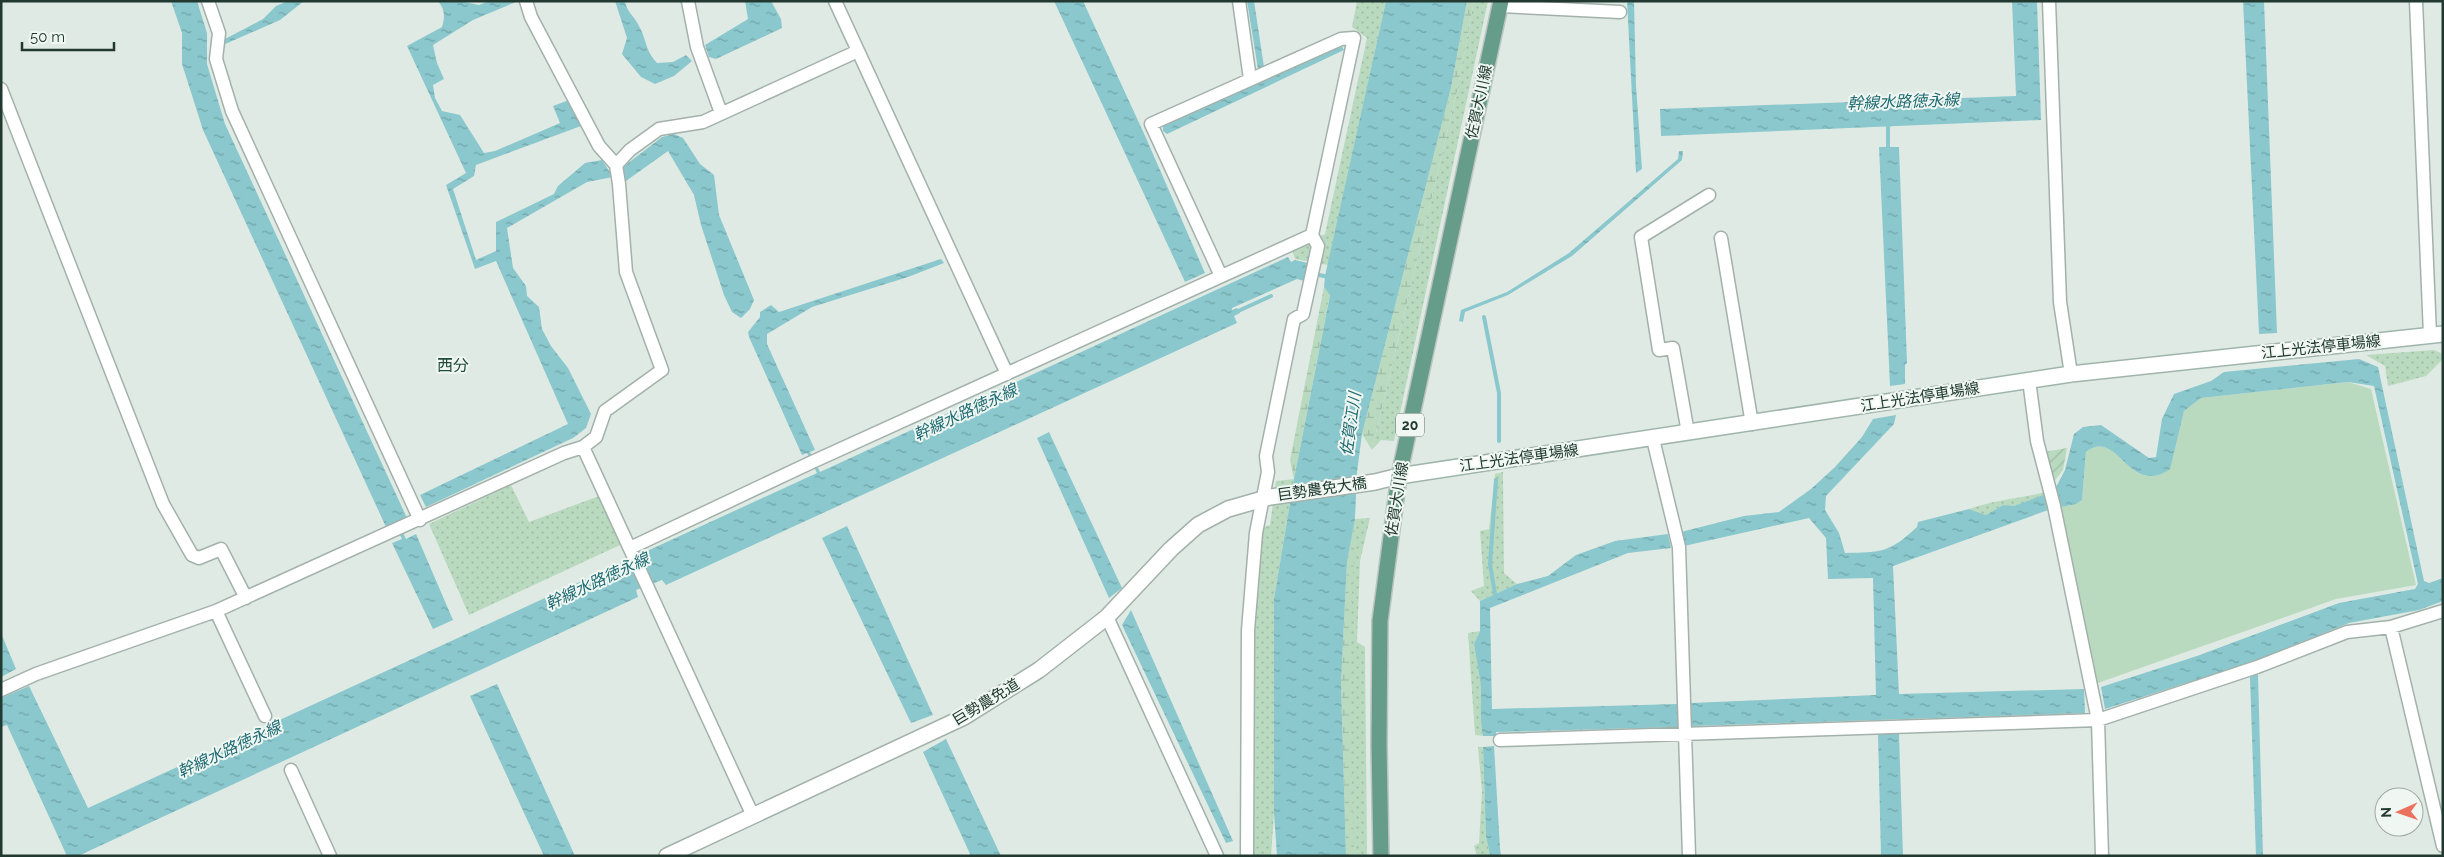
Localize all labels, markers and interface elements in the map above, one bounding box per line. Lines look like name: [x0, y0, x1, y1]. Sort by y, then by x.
scale bar: [22, 20, 115, 52]
text: 50 m: [30, 28, 65, 46]
street label: 佐賀大川線: [1462, 63, 1496, 141]
water label: 幹線水路徳永線: [1847, 90, 1961, 113]
street label: 江上光法停車場線: [2260, 332, 2382, 362]
district label: 西分: [437, 356, 469, 375]
water label: 幹線水路徳永線: [910, 379, 1022, 445]
street label: 江上光法停車場線: [1859, 379, 1981, 415]
water label: 佐賀江川: [1337, 389, 1365, 457]
road number: 20: [1396, 414, 1424, 436]
street label: 江上光法停車場線: [1458, 441, 1580, 475]
street label: 佐賀大川線: [1382, 461, 1412, 537]
street label: 巨勢農免大橋: [1276, 474, 1368, 504]
water label: 幹線水路徳永線: [542, 548, 654, 614]
street label: 巨勢農免道: [949, 675, 1023, 729]
water label: 幹線水路徳永線: [174, 716, 286, 782]
north arrow: [2374, 787, 2424, 837]
text: N: [2378, 807, 2394, 818]

